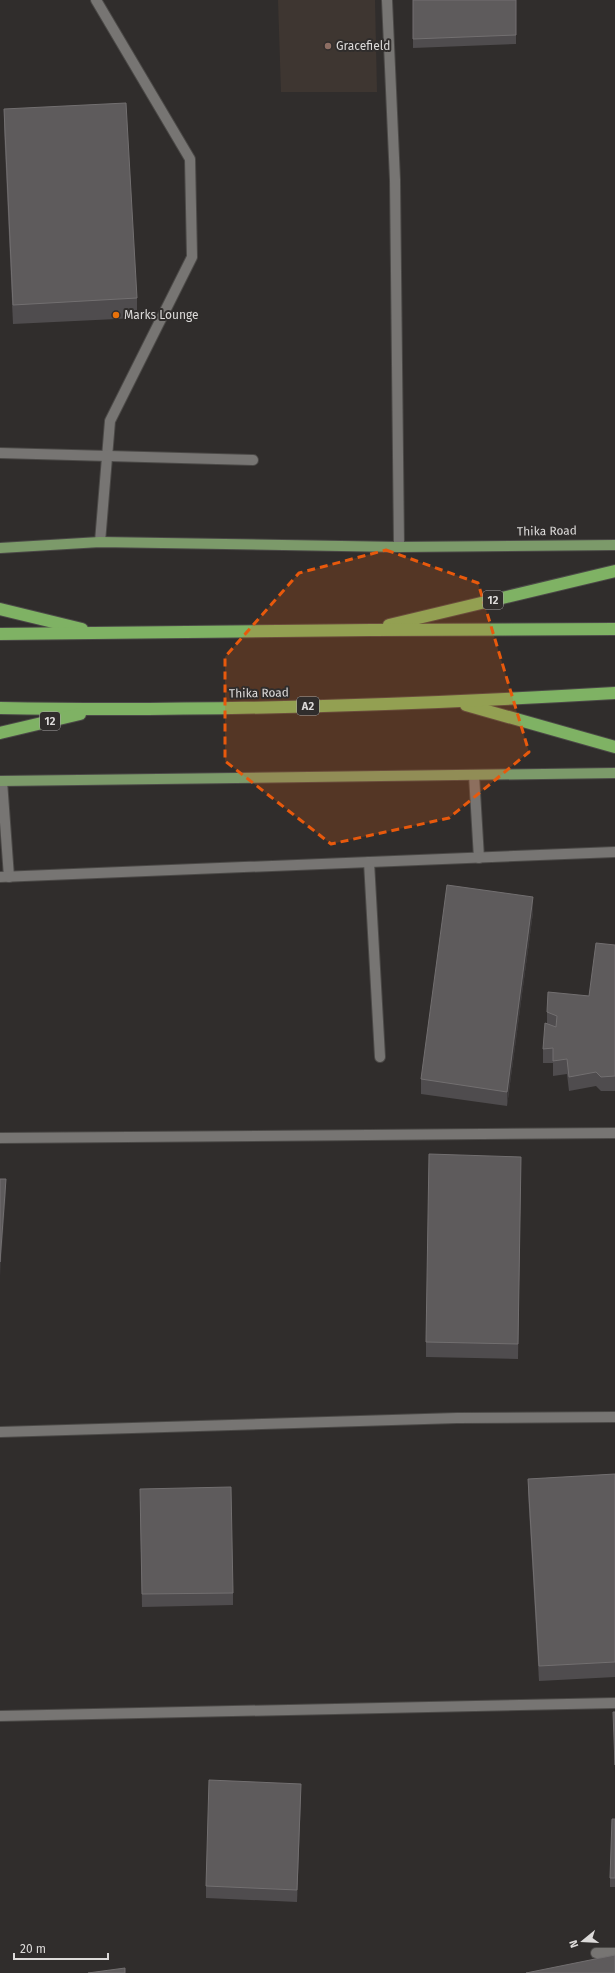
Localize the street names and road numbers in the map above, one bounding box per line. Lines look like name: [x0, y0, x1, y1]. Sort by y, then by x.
street label: Thika Road: [517, 523, 577, 539]
road number: 12: [483, 591, 503, 609]
street label: Thika Road: [229, 685, 289, 701]
road number: A2: [297, 697, 319, 715]
road number: 12: [40, 712, 60, 730]

